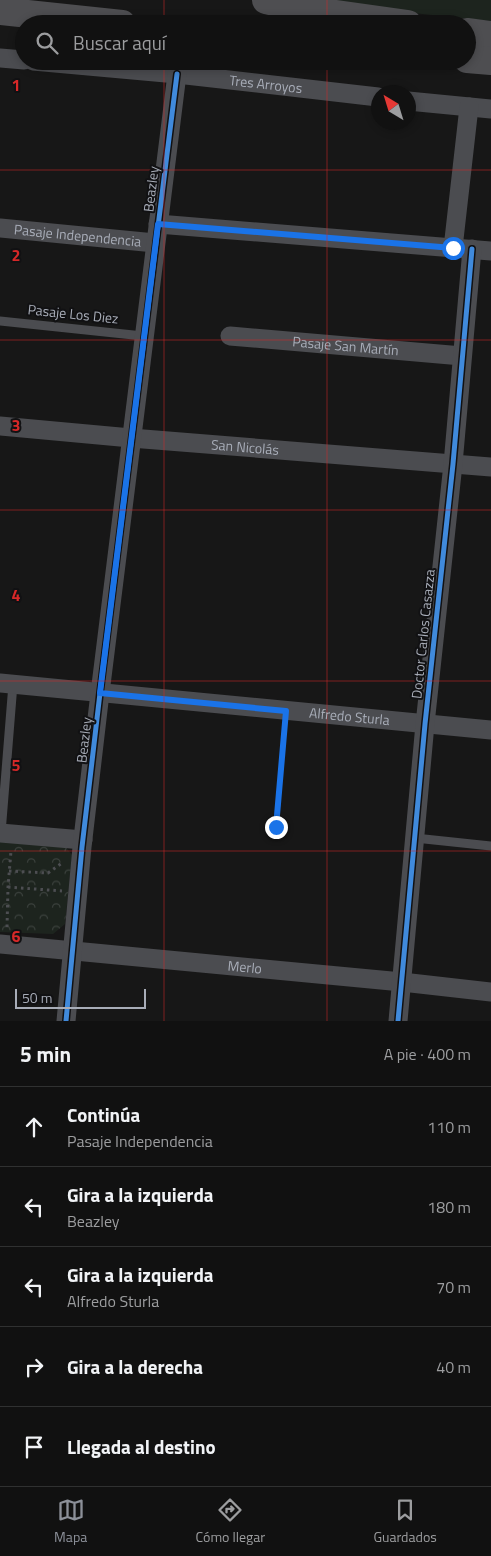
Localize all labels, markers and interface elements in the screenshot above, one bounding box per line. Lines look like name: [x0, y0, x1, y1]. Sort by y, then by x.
search box: [15, 15, 476, 70]
text: Buscar aquí: [73, 28, 166, 57]
icon: search: [33, 29, 61, 57]
street label: Tres Arroyos: [228, 69, 304, 98]
text: 1: [12, 73, 20, 97]
north arrow: [371, 85, 416, 130]
street label: Beazley: [137, 165, 164, 213]
street label: Pasaje Independencia: [13, 218, 142, 252]
route start: [442, 237, 465, 260]
text: 2: [12, 243, 20, 267]
street label: Pasaje Los Diez: [27, 298, 119, 329]
street label: Pasaje San Martín: [292, 330, 400, 360]
text: 3: [12, 413, 20, 437]
street label: San Nicolás: [210, 433, 280, 460]
street label: Doctor Carlos Casazza: [405, 568, 440, 700]
text: 4: [12, 583, 21, 607]
street label: Alfredo Sturla: [308, 702, 391, 730]
street label: Beazley: [70, 716, 97, 764]
text: 5: [12, 753, 21, 777]
route end: [265, 816, 288, 839]
text: 6: [12, 924, 21, 948]
street label: Merlo: [227, 955, 263, 979]
scale bar: [15, 986, 146, 1009]
text: 50 m: [22, 987, 52, 1008]
text: 5 min: [20, 1038, 71, 1070]
text: A pie · 400 m: [384, 1042, 471, 1066]
text: Continúa: [67, 1100, 140, 1129]
icon: ahead: [20, 1113, 48, 1141]
text: 110 m: [427, 1115, 471, 1139]
text: Pasaje Independencia: [67, 1129, 213, 1153]
text: Gira a la izquierda: [67, 1180, 214, 1209]
icon: left: [20, 1193, 48, 1221]
text: 180 m: [427, 1195, 471, 1219]
text: Beazley: [67, 1209, 120, 1233]
text: Gira a la izquierda: [67, 1260, 214, 1289]
icon: left: [20, 1273, 48, 1301]
text: 70 m: [436, 1275, 471, 1299]
text: Alfredo Sturla: [67, 1289, 159, 1313]
text: Gira a la derecha: [67, 1352, 203, 1381]
icon: right: [20, 1353, 48, 1381]
text: 40 m: [436, 1355, 471, 1379]
text: Llegada al destino: [67, 1432, 216, 1461]
icon: arrive: [20, 1433, 48, 1461]
tab: Mapa: [54, 1496, 87, 1547]
tab: Cómo llegar: [196, 1496, 265, 1547]
tab: Guardados: [373, 1496, 437, 1547]

